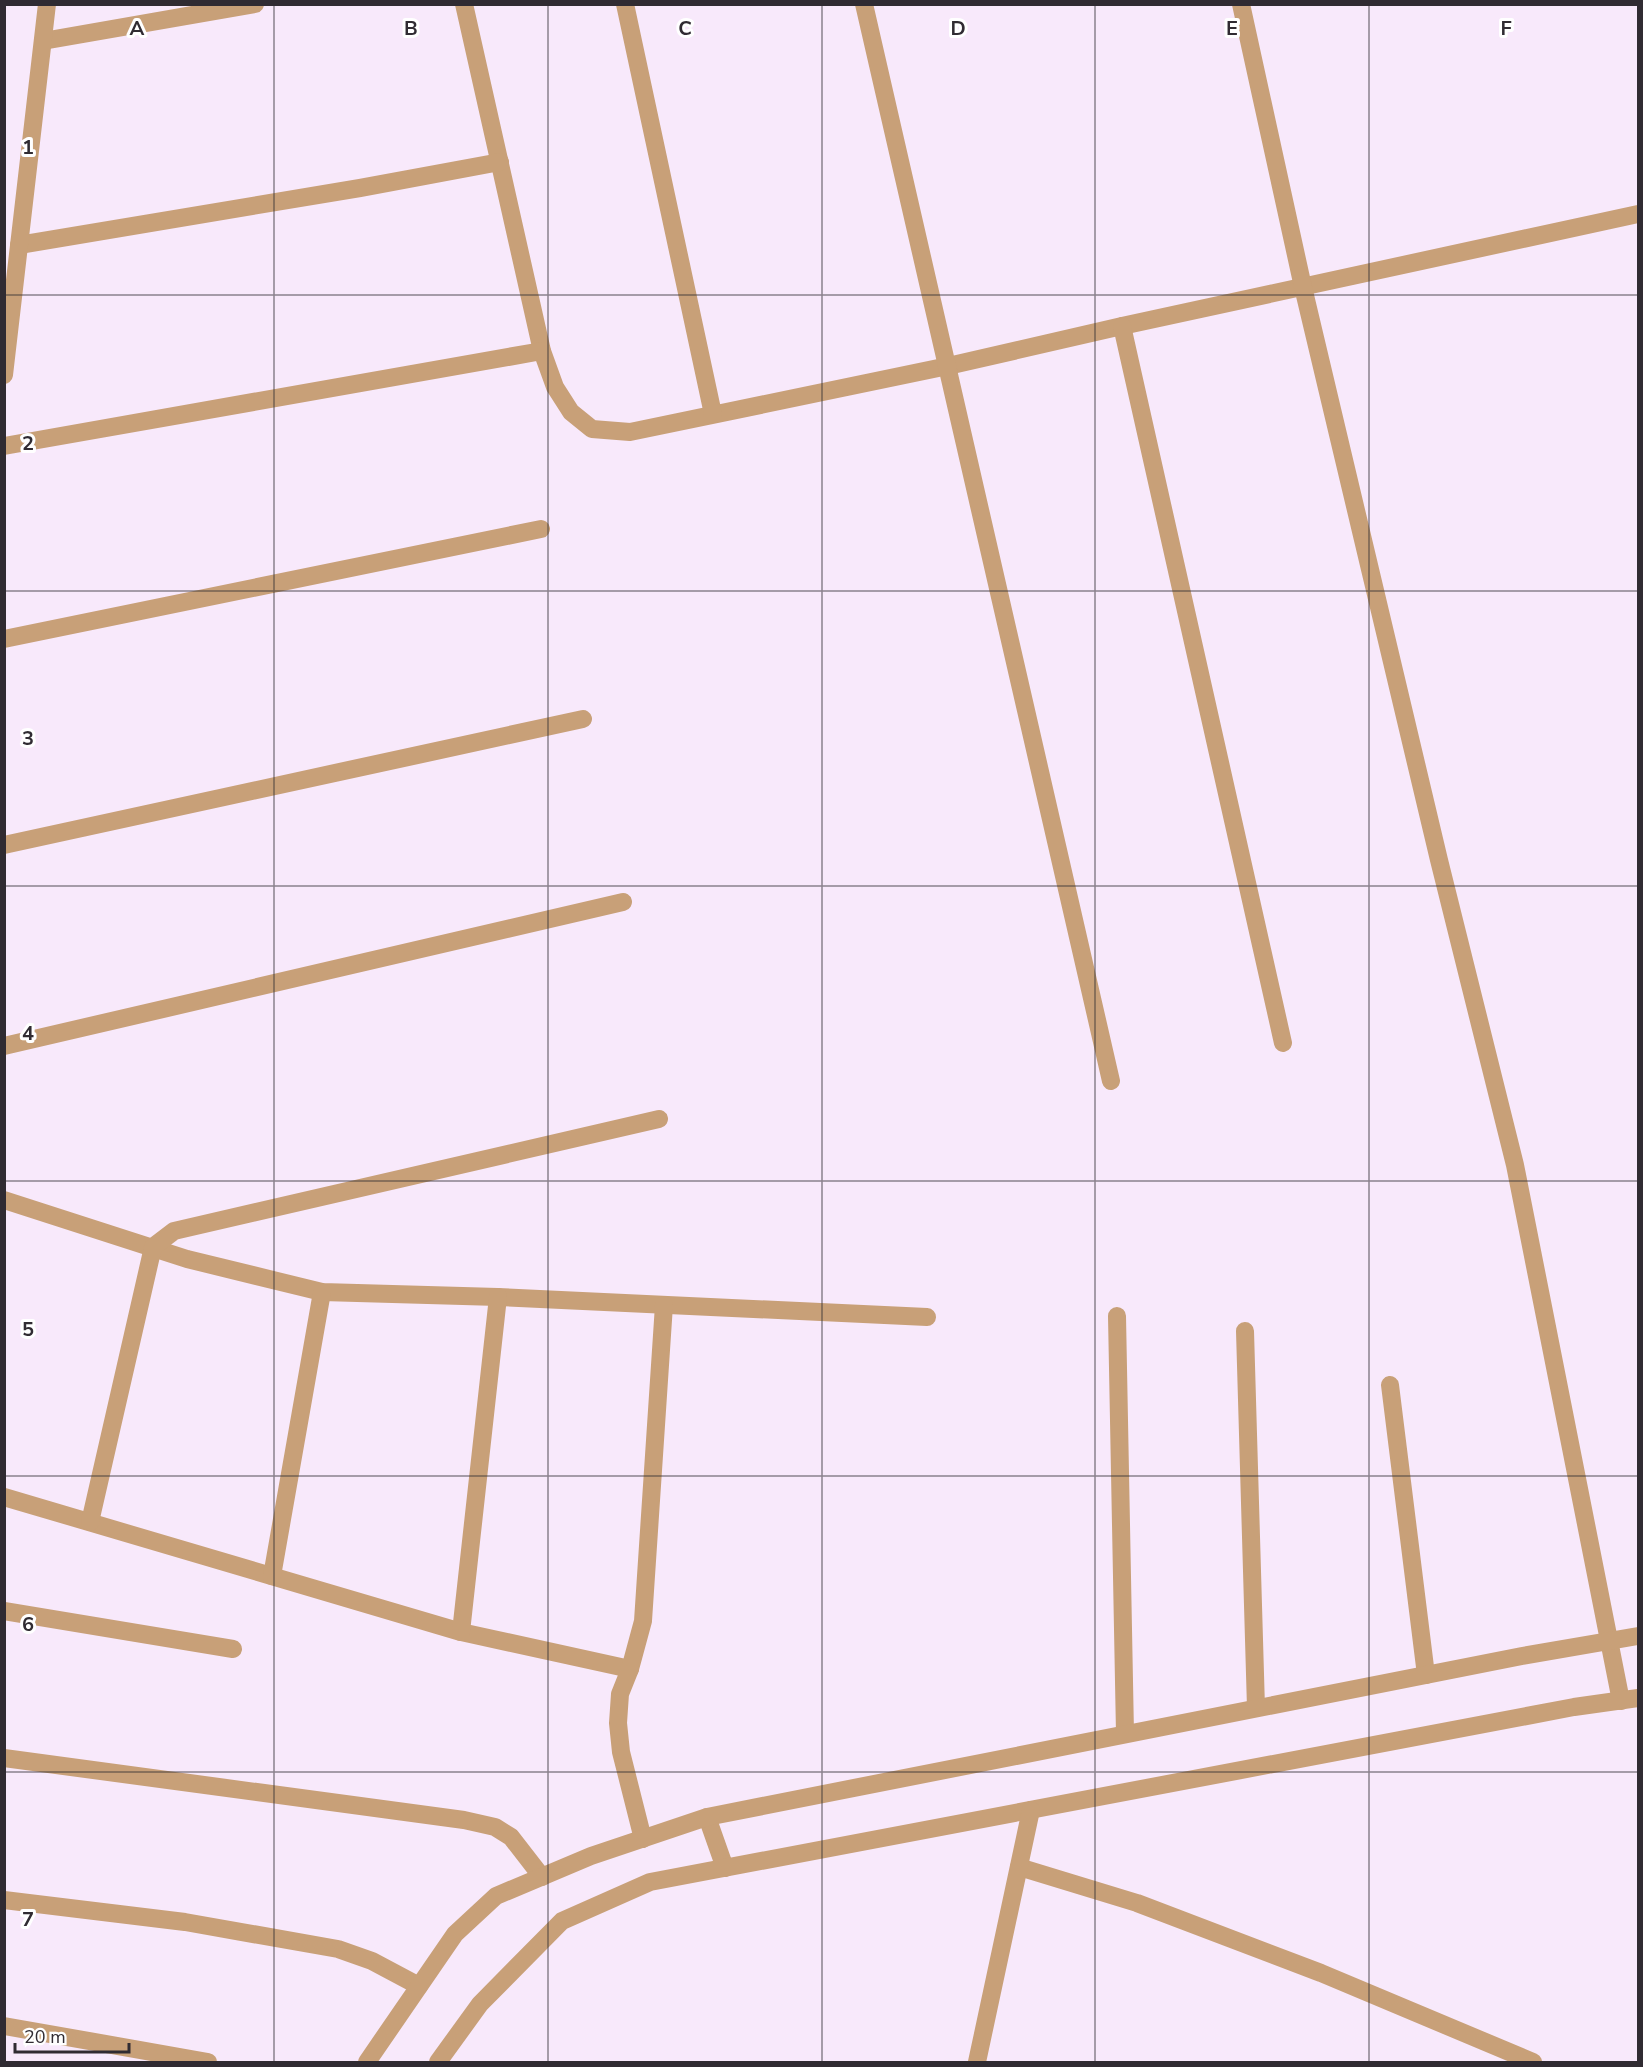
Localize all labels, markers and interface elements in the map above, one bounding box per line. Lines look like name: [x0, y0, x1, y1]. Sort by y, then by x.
text: A: [130, 15, 145, 42]
text: B: [404, 15, 418, 42]
text: C: [678, 15, 692, 42]
text: D: [950, 15, 966, 42]
text: E: [1226, 15, 1238, 42]
text: F: [1500, 15, 1512, 42]
text: 1: [22, 134, 34, 161]
text: 2: [22, 430, 34, 457]
text: 3: [22, 725, 34, 752]
text: 4: [22, 1020, 34, 1047]
text: 5: [22, 1316, 34, 1343]
text: 6: [22, 1611, 34, 1638]
text: 7: [22, 1906, 34, 1933]
scale bar: [15, 2016, 129, 2054]
text: 20 m: [24, 2025, 66, 2049]

